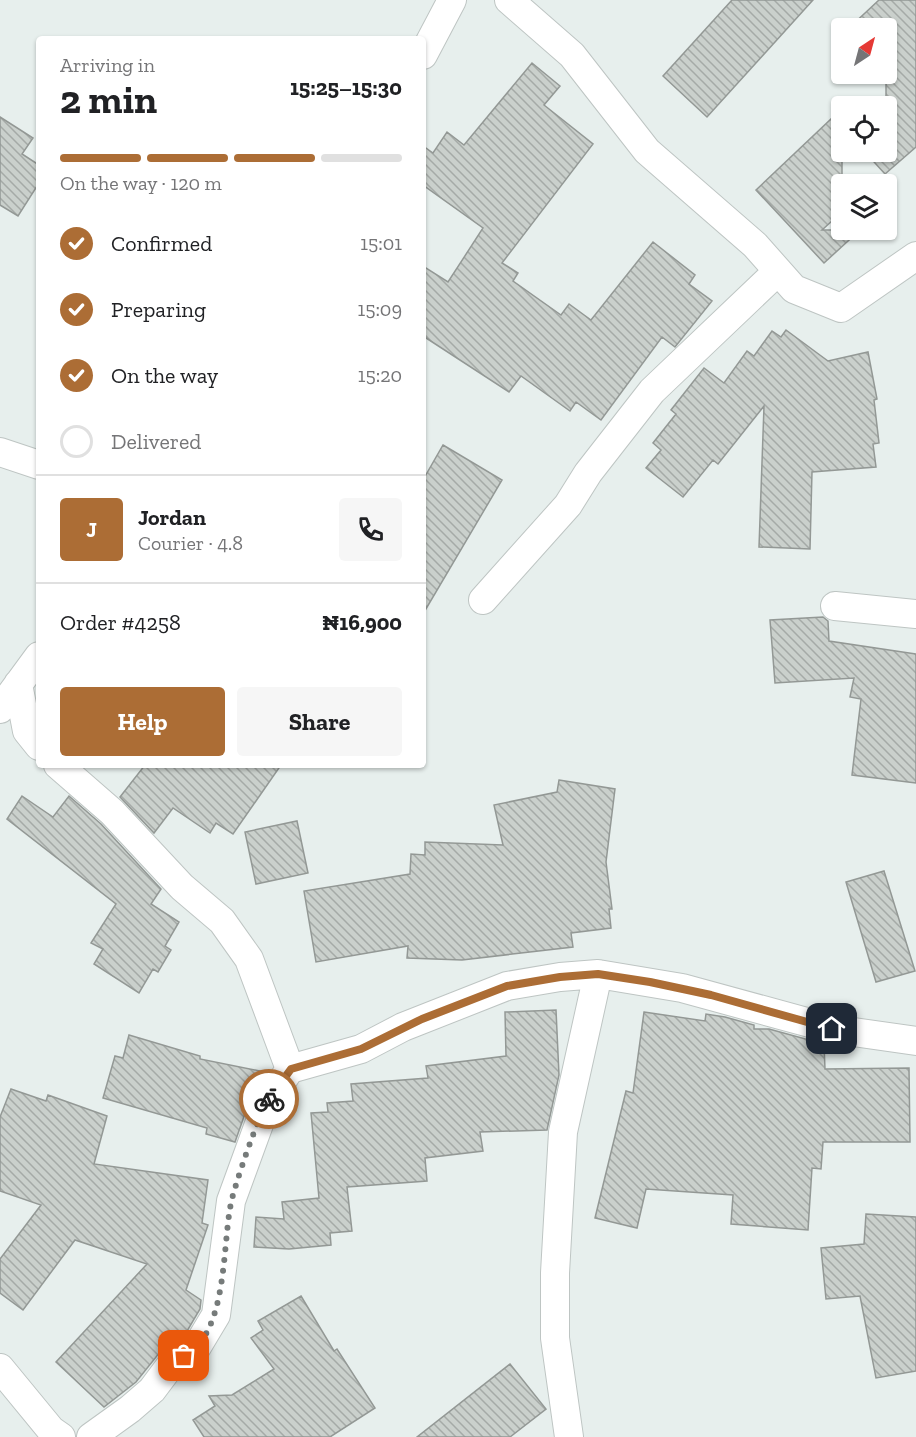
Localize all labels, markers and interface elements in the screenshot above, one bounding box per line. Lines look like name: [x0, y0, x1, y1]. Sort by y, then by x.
north arrow: [831, 18, 897, 84]
map controls: [831, 18, 897, 240]
text: Arriving in: [60, 53, 155, 77]
text: 15:25–15:30: [290, 74, 402, 101]
text: 2 min: [60, 76, 157, 123]
button: locate: [831, 96, 897, 162]
text: On the way · 120 m: [60, 171, 222, 195]
button: layers: [831, 174, 897, 240]
icon: check: [60, 227, 93, 260]
text: Confirmed: [111, 230, 212, 257]
text: 15:01: [360, 231, 402, 255]
icon: check: [60, 293, 93, 326]
text: Preparing: [111, 296, 206, 323]
text: 15:09: [357, 297, 402, 321]
icon: check: [60, 359, 93, 392]
text: On the way: [111, 362, 218, 389]
text: 15:20: [358, 363, 402, 387]
text: Delivered: [111, 428, 201, 455]
button: phone: [339, 498, 402, 561]
text: Jordan: [138, 504, 206, 531]
text: J: [86, 516, 97, 543]
text: Courier · 4.8: [138, 531, 243, 555]
text: Order #4258: [60, 609, 181, 636]
text: ₦16,900: [322, 609, 402, 636]
button: Help: [60, 687, 225, 756]
button: Share: [237, 687, 402, 756]
pin: [806, 1003, 857, 1054]
icon: home: [815, 1012, 848, 1045]
courier: [239, 1069, 299, 1129]
icon: bike: [253, 1083, 286, 1116]
pin: [158, 1330, 209, 1381]
icon: bag: [167, 1339, 200, 1372]

